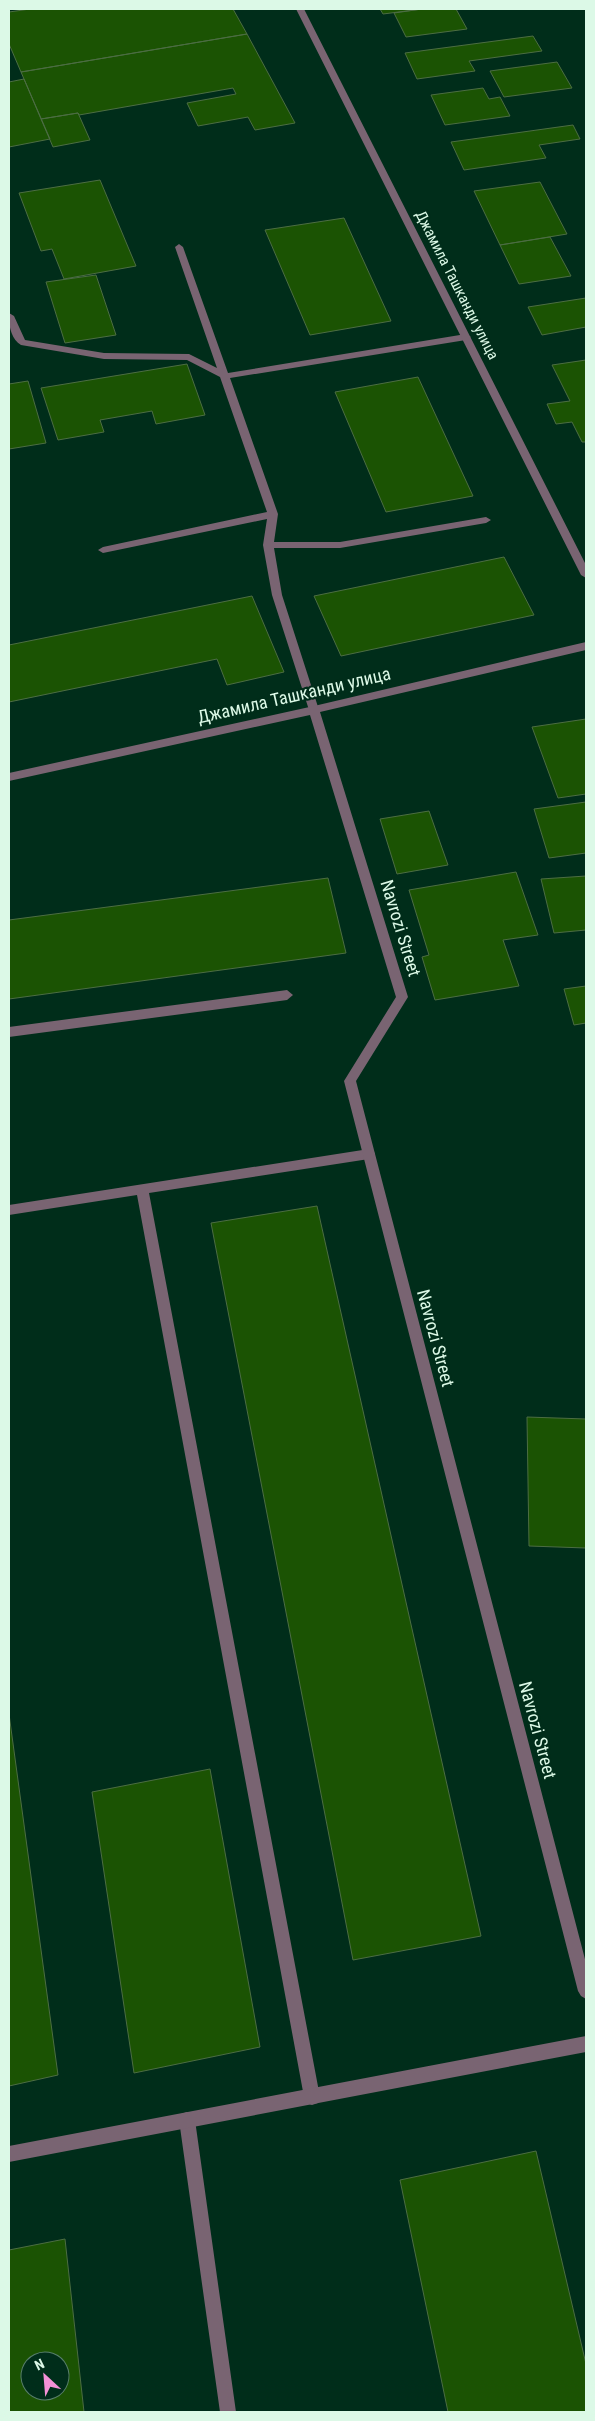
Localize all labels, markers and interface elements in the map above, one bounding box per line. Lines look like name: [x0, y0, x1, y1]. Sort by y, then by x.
street label: Джамила Ташканди улица: [412, 208, 502, 362]
street label: Джамила Ташканди улица: [195, 663, 393, 727]
street label: Navrozi Street: [376, 877, 426, 979]
street label: Navrozi Street: [413, 1287, 459, 1389]
street label: Navrozi Street: [515, 1679, 561, 1781]
north arrow: [20, 2351, 70, 2401]
text: N: [32, 2355, 47, 2373]

